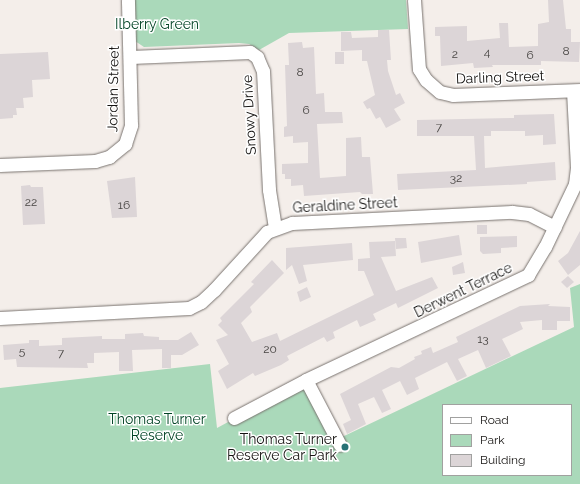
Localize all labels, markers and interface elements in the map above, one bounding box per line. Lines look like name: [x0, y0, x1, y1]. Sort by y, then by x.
park label: Ilberry Green: [115, 16, 199, 32]
house number: 8: [562, 45, 570, 59]
street label: Jordan Street: [104, 46, 122, 132]
house number: 4: [484, 46, 490, 60]
house number: 2: [452, 48, 458, 62]
house number: 6: [526, 49, 534, 63]
house number: 8: [296, 66, 304, 80]
street label: Darling Street: [455, 67, 545, 87]
street label: Snowy Drive: [239, 74, 259, 156]
house number: 6: [302, 104, 310, 118]
house number: 7: [436, 121, 442, 135]
house number: 32: [450, 172, 462, 186]
street label: Geraldine Street: [292, 194, 398, 216]
house number: 22: [25, 196, 37, 210]
house number: 16: [118, 199, 130, 213]
street label: Derwent Terrace: [411, 259, 515, 321]
house number: 13: [477, 333, 489, 347]
house number: 20: [263, 343, 277, 357]
house number: 5: [19, 345, 25, 359]
house number: 7: [58, 347, 64, 361]
legend: [442, 404, 572, 476]
park label: Thomas Turner Reserve: [108, 411, 206, 444]
text: Road: [480, 413, 509, 427]
place label: Thomas Turner Reserve Car Park: [227, 431, 337, 464]
text: Park: [480, 433, 505, 447]
marker: Thomas Turner Reserve Car Park: [340, 442, 350, 452]
text: Building: [480, 453, 526, 467]

